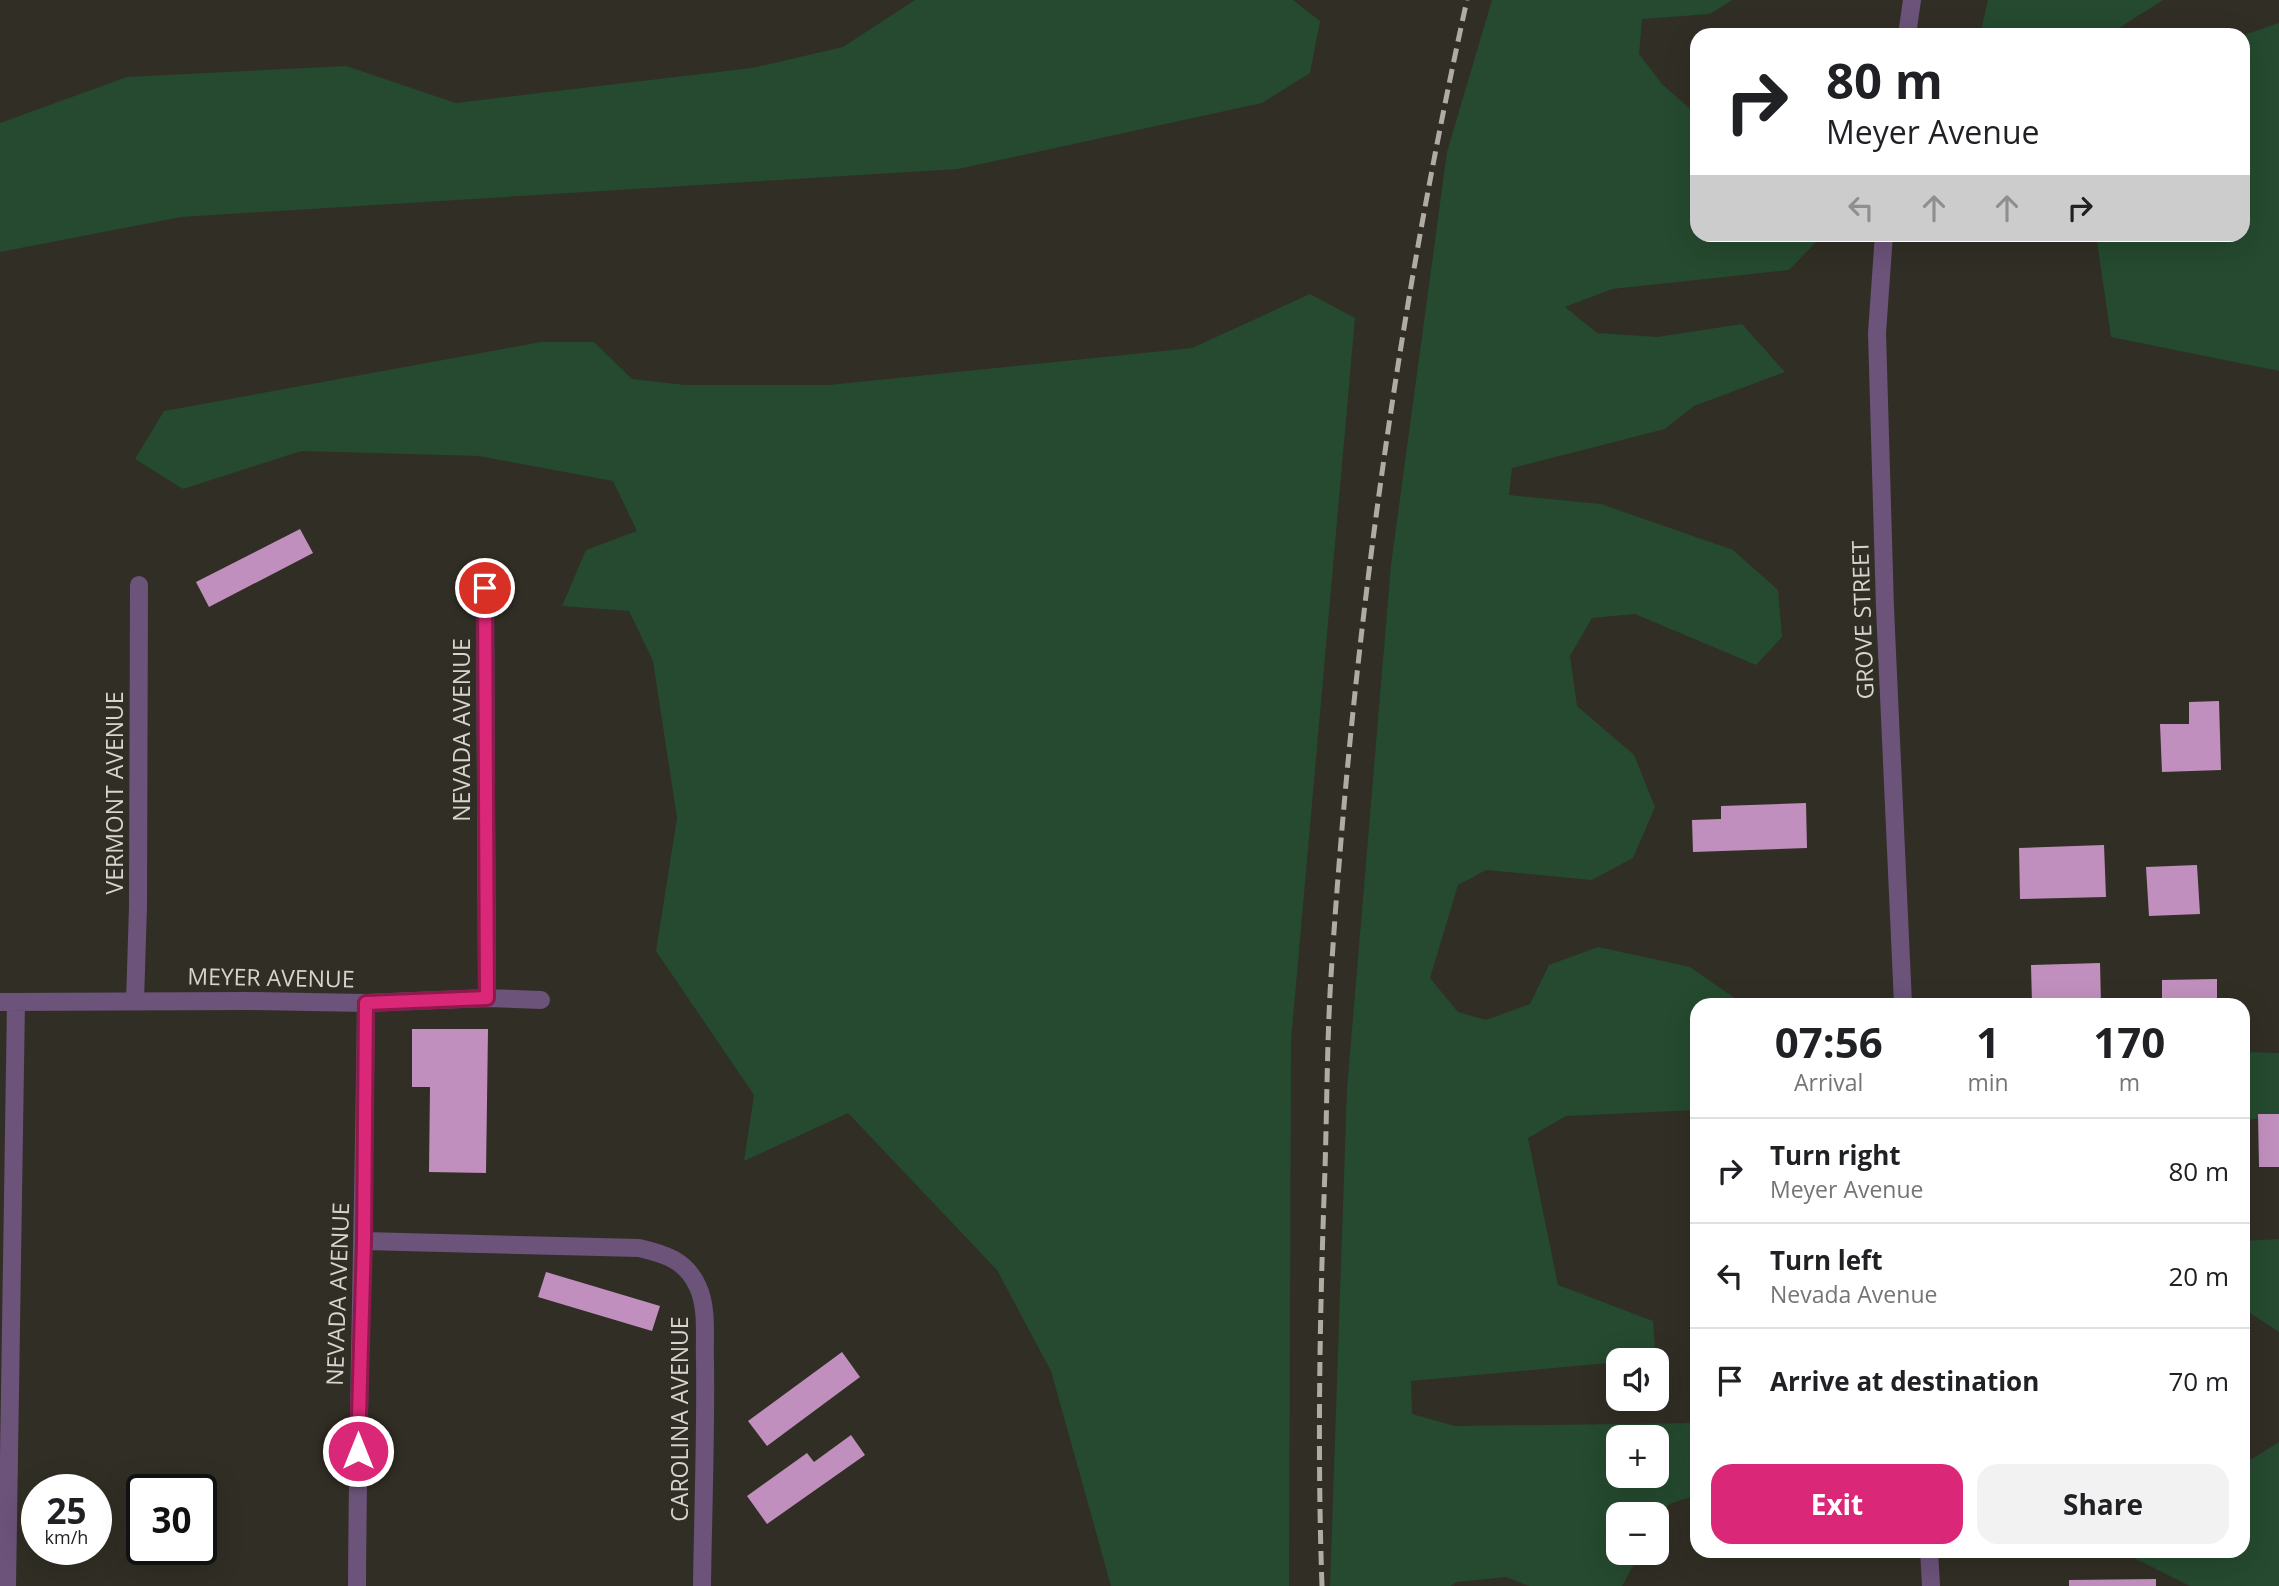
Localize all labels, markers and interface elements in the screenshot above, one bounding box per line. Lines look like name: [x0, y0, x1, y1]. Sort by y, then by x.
text: 80 m: [1826, 47, 1943, 113]
icon: right: [1711, 56, 1802, 147]
text: Meyer Avenue: [1826, 110, 2040, 153]
icon: left: [1842, 189, 1880, 227]
icon: ahead: [1915, 189, 1953, 227]
icon: ahead: [1988, 189, 2026, 227]
icon: right: [2061, 189, 2099, 227]
street label: GROVE STREET: [1843, 540, 1881, 700]
pin: [455, 558, 515, 618]
icon: arrive: [466, 569, 504, 607]
street label: NEVADA AVENUE: [445, 638, 477, 822]
street label: VERMONT AVENUE: [98, 691, 130, 895]
street label: MEYER AVENUE: [187, 960, 355, 994]
text: 07:56: [1775, 1013, 1883, 1070]
text: 1: [1976, 1013, 2000, 1070]
text: 170: [2093, 1013, 2165, 1070]
text: Arrival: [1794, 1066, 1863, 1098]
text: min: [1967, 1066, 2009, 1098]
text: m: [2119, 1066, 2140, 1098]
text: Turn right: [1770, 1137, 1901, 1173]
icon: right: [1711, 1152, 1749, 1190]
text: 80 m: [2168, 1153, 2229, 1189]
text: Meyer Avenue: [1770, 1173, 1924, 1205]
street label: NEVADA AVENUE: [318, 1202, 356, 1386]
text: Turn left: [1770, 1242, 1882, 1278]
icon: left: [1711, 1257, 1749, 1295]
text: 20 m: [2168, 1258, 2229, 1294]
text: Nevada Avenue: [1770, 1278, 1937, 1310]
street label: CAROLINA AVENUE: [663, 1316, 695, 1522]
map controls: [1606, 1348, 1669, 1565]
button: sound: [1606, 1348, 1669, 1411]
icon: arrive: [1711, 1362, 1749, 1400]
text: Arrive at destination: [1770, 1363, 2039, 1399]
text: 70 m: [2168, 1363, 2229, 1399]
position arrow: [321, 1414, 395, 1488]
button: +: [1606, 1425, 1669, 1488]
button: Exit: [1711, 1464, 1963, 1544]
button: Share: [1977, 1464, 2229, 1544]
speed limit sign: 30: [126, 1474, 217, 1565]
text: 25: [46, 1487, 87, 1534]
button: −: [1606, 1502, 1669, 1565]
text: km/h: [45, 1525, 88, 1549]

